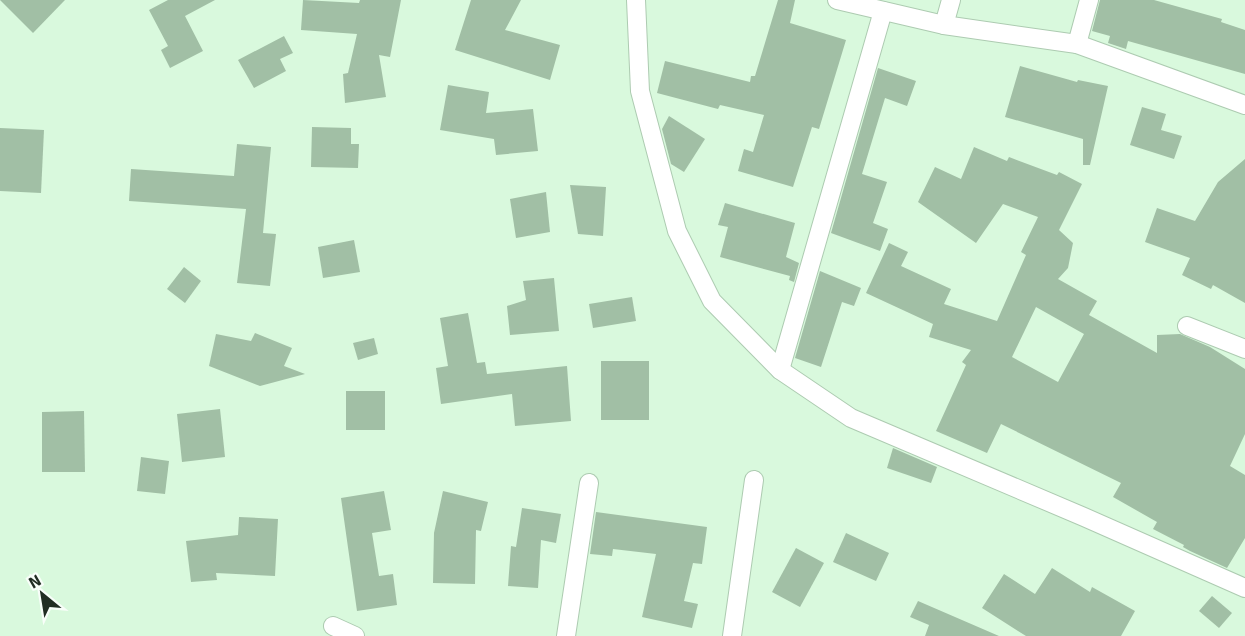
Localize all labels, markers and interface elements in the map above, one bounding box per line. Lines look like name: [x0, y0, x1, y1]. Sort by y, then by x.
north arrow: [12, 564, 72, 624]
text: N: [25, 570, 45, 593]

